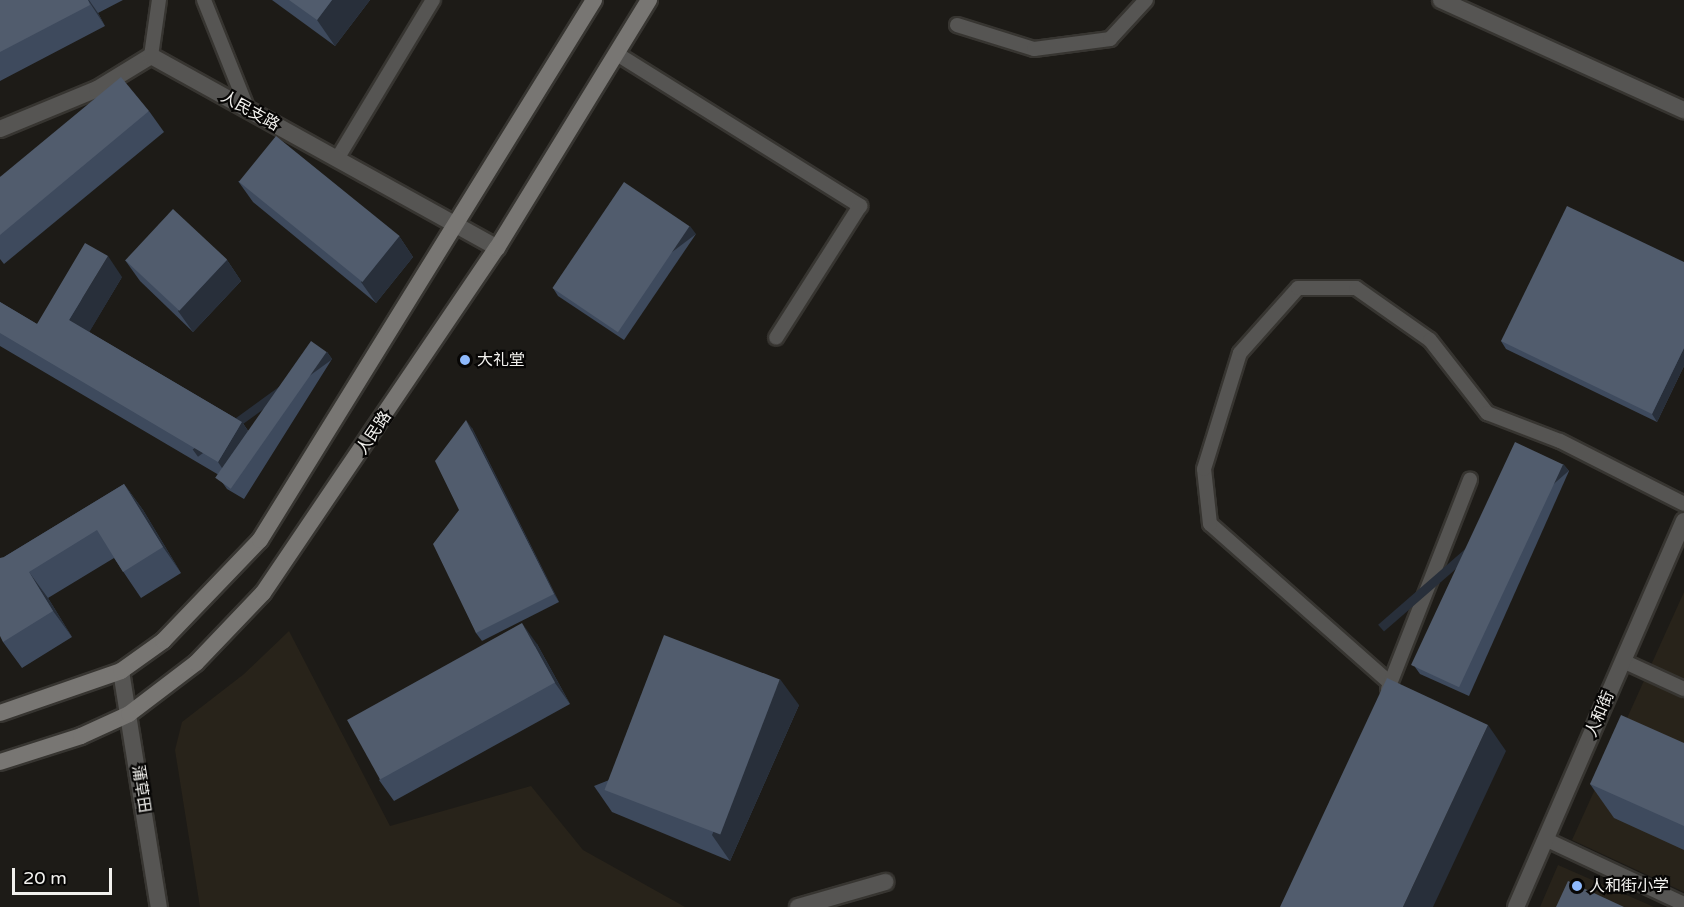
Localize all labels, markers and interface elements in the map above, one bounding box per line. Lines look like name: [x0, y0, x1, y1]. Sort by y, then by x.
street label: 人民支路: [217, 87, 283, 135]
place label: 大礼堂: [477, 350, 525, 370]
marker: 大礼堂: [458, 353, 472, 367]
street label: 人民路: [353, 408, 395, 458]
street label: 人和街: [1582, 688, 1618, 740]
street label: 蒲草田: [128, 764, 154, 814]
scale bar: [15, 856, 116, 894]
text: 20 m: [23, 867, 67, 889]
place label: 人和街小学: [1589, 876, 1669, 896]
marker: 人和街小学: [1570, 879, 1584, 893]

